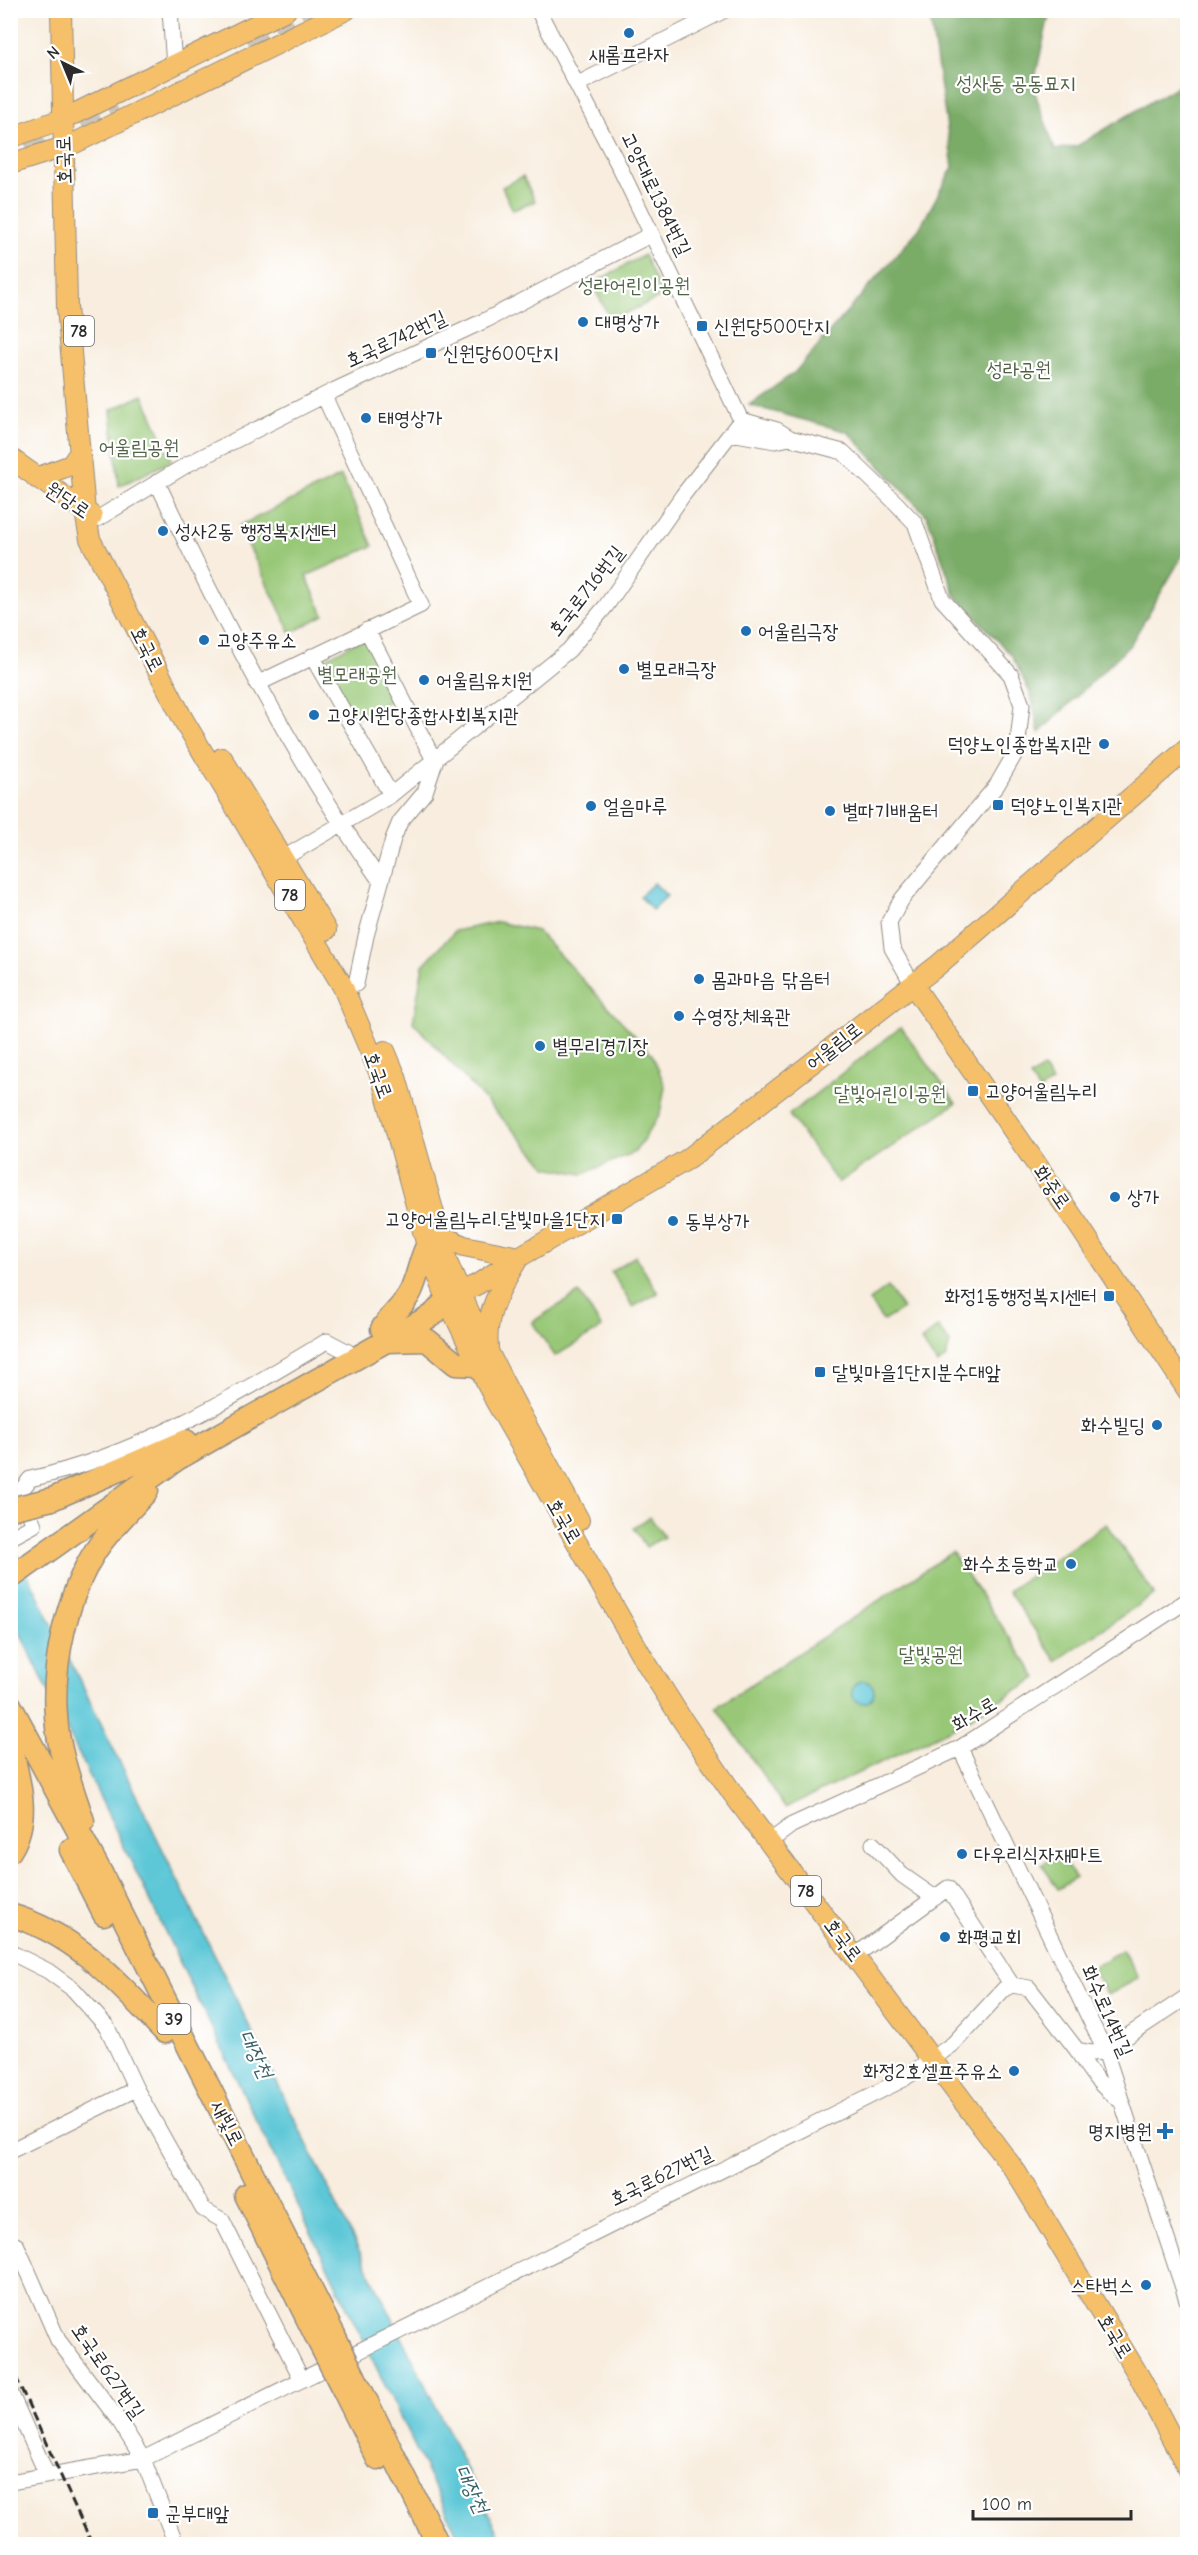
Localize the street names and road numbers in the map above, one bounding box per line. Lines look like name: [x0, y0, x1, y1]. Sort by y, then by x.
street label: 고양대로1384번길: [616, 128, 696, 260]
street label: 호국로: [52, 135, 76, 185]
street label: 호국로742번길: [342, 306, 450, 372]
road number: 78: [64, 316, 94, 346]
street label: 원당로: [42, 477, 94, 523]
street label: 호국로716번길: [543, 541, 629, 641]
street label: 호국로: [126, 622, 168, 676]
road number: 78: [275, 880, 305, 910]
street label: 어울림로: [802, 1017, 866, 1075]
street label: 호국로: [359, 1048, 397, 1102]
street label: 화중로: [1029, 1161, 1075, 1213]
street label: 호국로: [542, 1494, 586, 1548]
street label: 화수로: [947, 1692, 1001, 1736]
road number: 78: [791, 1876, 821, 1906]
street label: 호국로: [819, 1914, 867, 1966]
street label: 화수로14번길: [1077, 1962, 1137, 2060]
road number: 39: [158, 2004, 190, 2034]
street label: 새빛로: [206, 2096, 248, 2150]
street label: 호국로627번길: [606, 2141, 716, 2211]
street label: 호국로: [1093, 2309, 1137, 2363]
street label: 호국로627번길: [67, 2319, 149, 2423]

